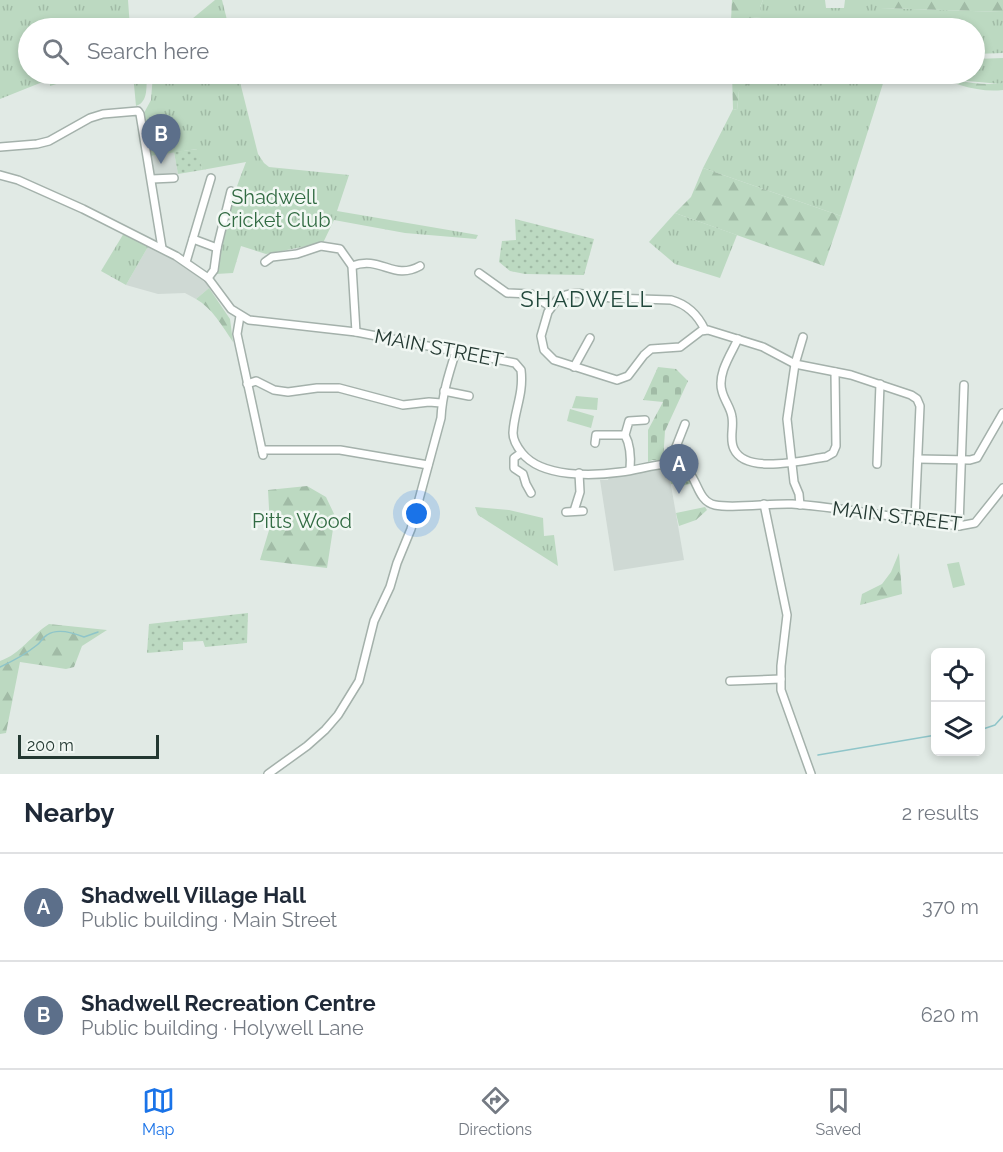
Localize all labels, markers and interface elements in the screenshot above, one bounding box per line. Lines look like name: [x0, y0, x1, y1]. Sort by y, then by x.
search box: [18, 18, 985, 84]
icon: search: [39, 35, 72, 68]
text: Search here: [87, 38, 209, 64]
pin: B: [142, 114, 180, 164]
park label: Shadwell Cricket Club: [218, 185, 330, 232]
district label: SHADWELL: [520, 286, 654, 312]
street label: MAIN STREET: [373, 324, 505, 372]
pin: A: [660, 444, 698, 494]
street label: MAIN STREET: [831, 496, 963, 536]
your location: [402, 499, 431, 528]
park label: Pitts Wood: [252, 509, 352, 533]
map controls: [931, 648, 985, 756]
button: locate: [931, 648, 985, 702]
button: layers: [931, 702, 985, 756]
scale bar: [18, 732, 159, 760]
text: 200 m: [27, 736, 74, 755]
text: Nearby: [24, 798, 114, 828]
text: 2 results: [902, 801, 979, 825]
text: Shadwell Village Hall: [81, 882, 306, 908]
text: A: [37, 895, 50, 919]
text: 370 m: [922, 895, 979, 919]
text: Public building · Main Street: [81, 908, 337, 932]
text: Shadwell Recreation Centre: [81, 990, 376, 1016]
text: B: [37, 1003, 50, 1027]
text: 620 m: [921, 1003, 979, 1027]
text: Public building · Holywell Lane: [81, 1016, 364, 1040]
tab: Map: [142, 1084, 175, 1139]
tab: Directions: [458, 1084, 532, 1139]
tab: Saved: [815, 1084, 861, 1139]

